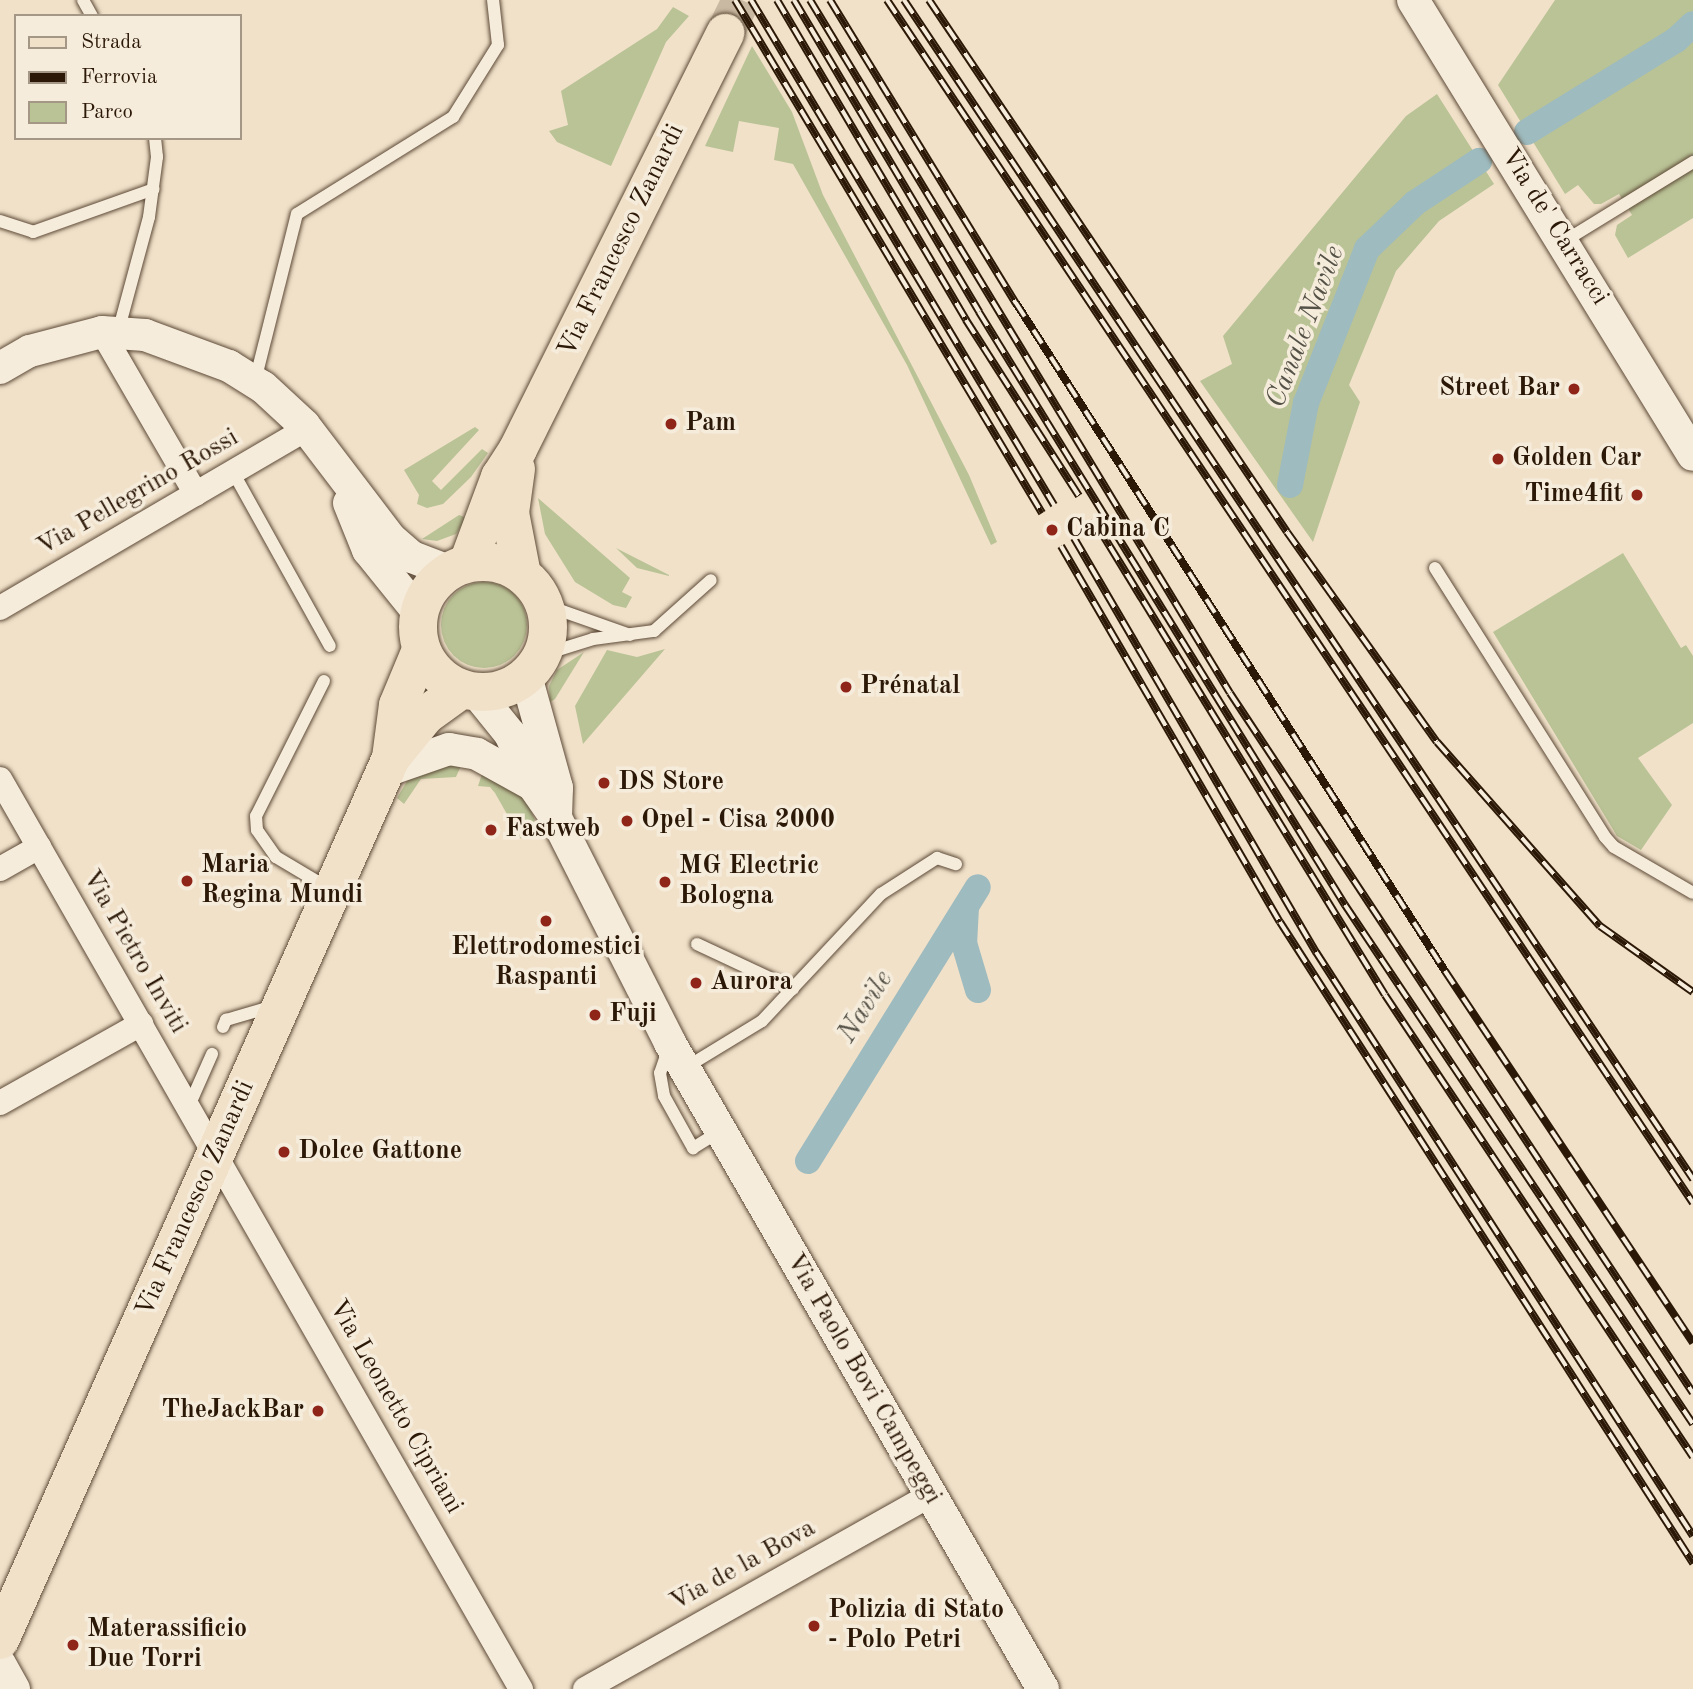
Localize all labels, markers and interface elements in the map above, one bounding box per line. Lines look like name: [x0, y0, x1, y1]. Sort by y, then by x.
legend: [14, 14, 242, 140]
text: Strada: [81, 32, 142, 53]
text: Ferrovia: [81, 67, 157, 88]
text: Parco: [81, 102, 133, 123]
street label: Via Francesco Zanardi: [552, 119, 692, 363]
street label: Via de' Carracci: [1493, 143, 1615, 311]
water label: Canale Navile: [1260, 241, 1352, 413]
place label: Street Bar: [1439, 373, 1560, 405]
marker: Street Bar: [1566, 381, 1582, 397]
place label: Pam: [685, 408, 736, 440]
marker: Pam: [663, 416, 679, 432]
street label: Via Pellegrino Rossi: [32, 423, 244, 563]
place label: Golden Car: [1512, 443, 1641, 475]
marker: Golden Car: [1490, 451, 1506, 467]
place label: Time4fit: [1524, 479, 1623, 511]
marker: Time4fit: [1629, 487, 1645, 503]
place label: Cabina C: [1066, 514, 1170, 546]
marker: Cabina C: [1044, 522, 1060, 538]
place label: Prénatal: [860, 671, 960, 703]
marker: Prénatal: [838, 679, 854, 695]
place label: DS Store: [618, 767, 724, 799]
marker: DS Store: [596, 775, 612, 791]
place label: Opel - Cisa 2000: [641, 805, 835, 837]
marker: Opel - Cisa 2000: [619, 813, 635, 829]
place label: Fastweb: [505, 814, 600, 846]
marker: Fastweb: [483, 822, 499, 838]
place label: Maria Regina Mundi: [201, 850, 363, 912]
place label: MG Electric Bologna: [679, 851, 819, 912]
street label: Via Pietro Inviti: [75, 865, 193, 1039]
marker: Maria Regina Mundi: [179, 873, 195, 889]
marker: MG Electric Bologna: [657, 874, 673, 890]
marker: Elettrodomestici Raspanti: [538, 913, 554, 929]
place label: Elettrodomestici Raspanti: [451, 932, 641, 993]
water label: Navile: [831, 965, 901, 1049]
place label: Aurora: [710, 967, 793, 999]
marker: Aurora: [688, 975, 704, 991]
place label: Fuji: [609, 999, 657, 1031]
marker: Fuji: [587, 1007, 603, 1023]
street label: Via Francesco Zanardi: [130, 1076, 262, 1322]
place label: Dolce Gattone: [298, 1136, 462, 1168]
marker: Dolce Gattone: [276, 1144, 292, 1160]
street label: Via Paolo Bovi Campeggi: [778, 1248, 948, 1510]
street label: Via Leonetto Cipriani: [321, 1294, 469, 1520]
place label: TheJackBar: [162, 1395, 304, 1427]
marker: TheJackBar: [310, 1403, 326, 1419]
street label: Via de la Bova: [665, 1513, 821, 1619]
place label: Polizia di Stato - Polo Petri: [828, 1595, 1004, 1656]
place label: Materassificio Due Torri: [87, 1614, 247, 1676]
marker: Polizia di Stato - Polo Petri: [806, 1618, 822, 1634]
marker: Materassificio Due Torri: [65, 1637, 81, 1653]

